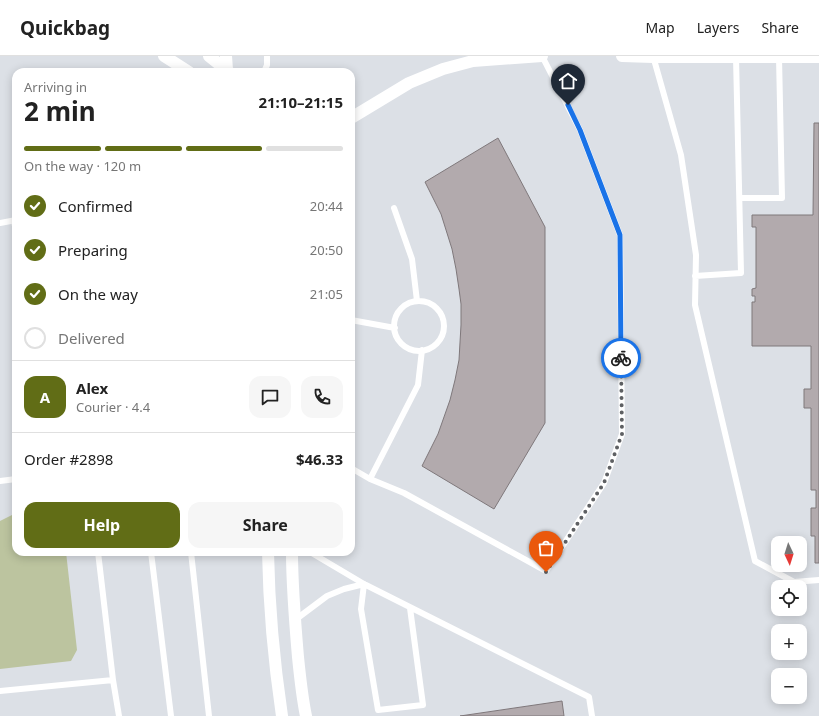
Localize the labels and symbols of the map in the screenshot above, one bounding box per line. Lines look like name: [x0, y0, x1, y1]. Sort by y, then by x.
pin: [551, 64, 585, 105]
courier: [601, 338, 641, 378]
pin: [529, 531, 563, 572]
north arrow: [771, 536, 807, 572]

